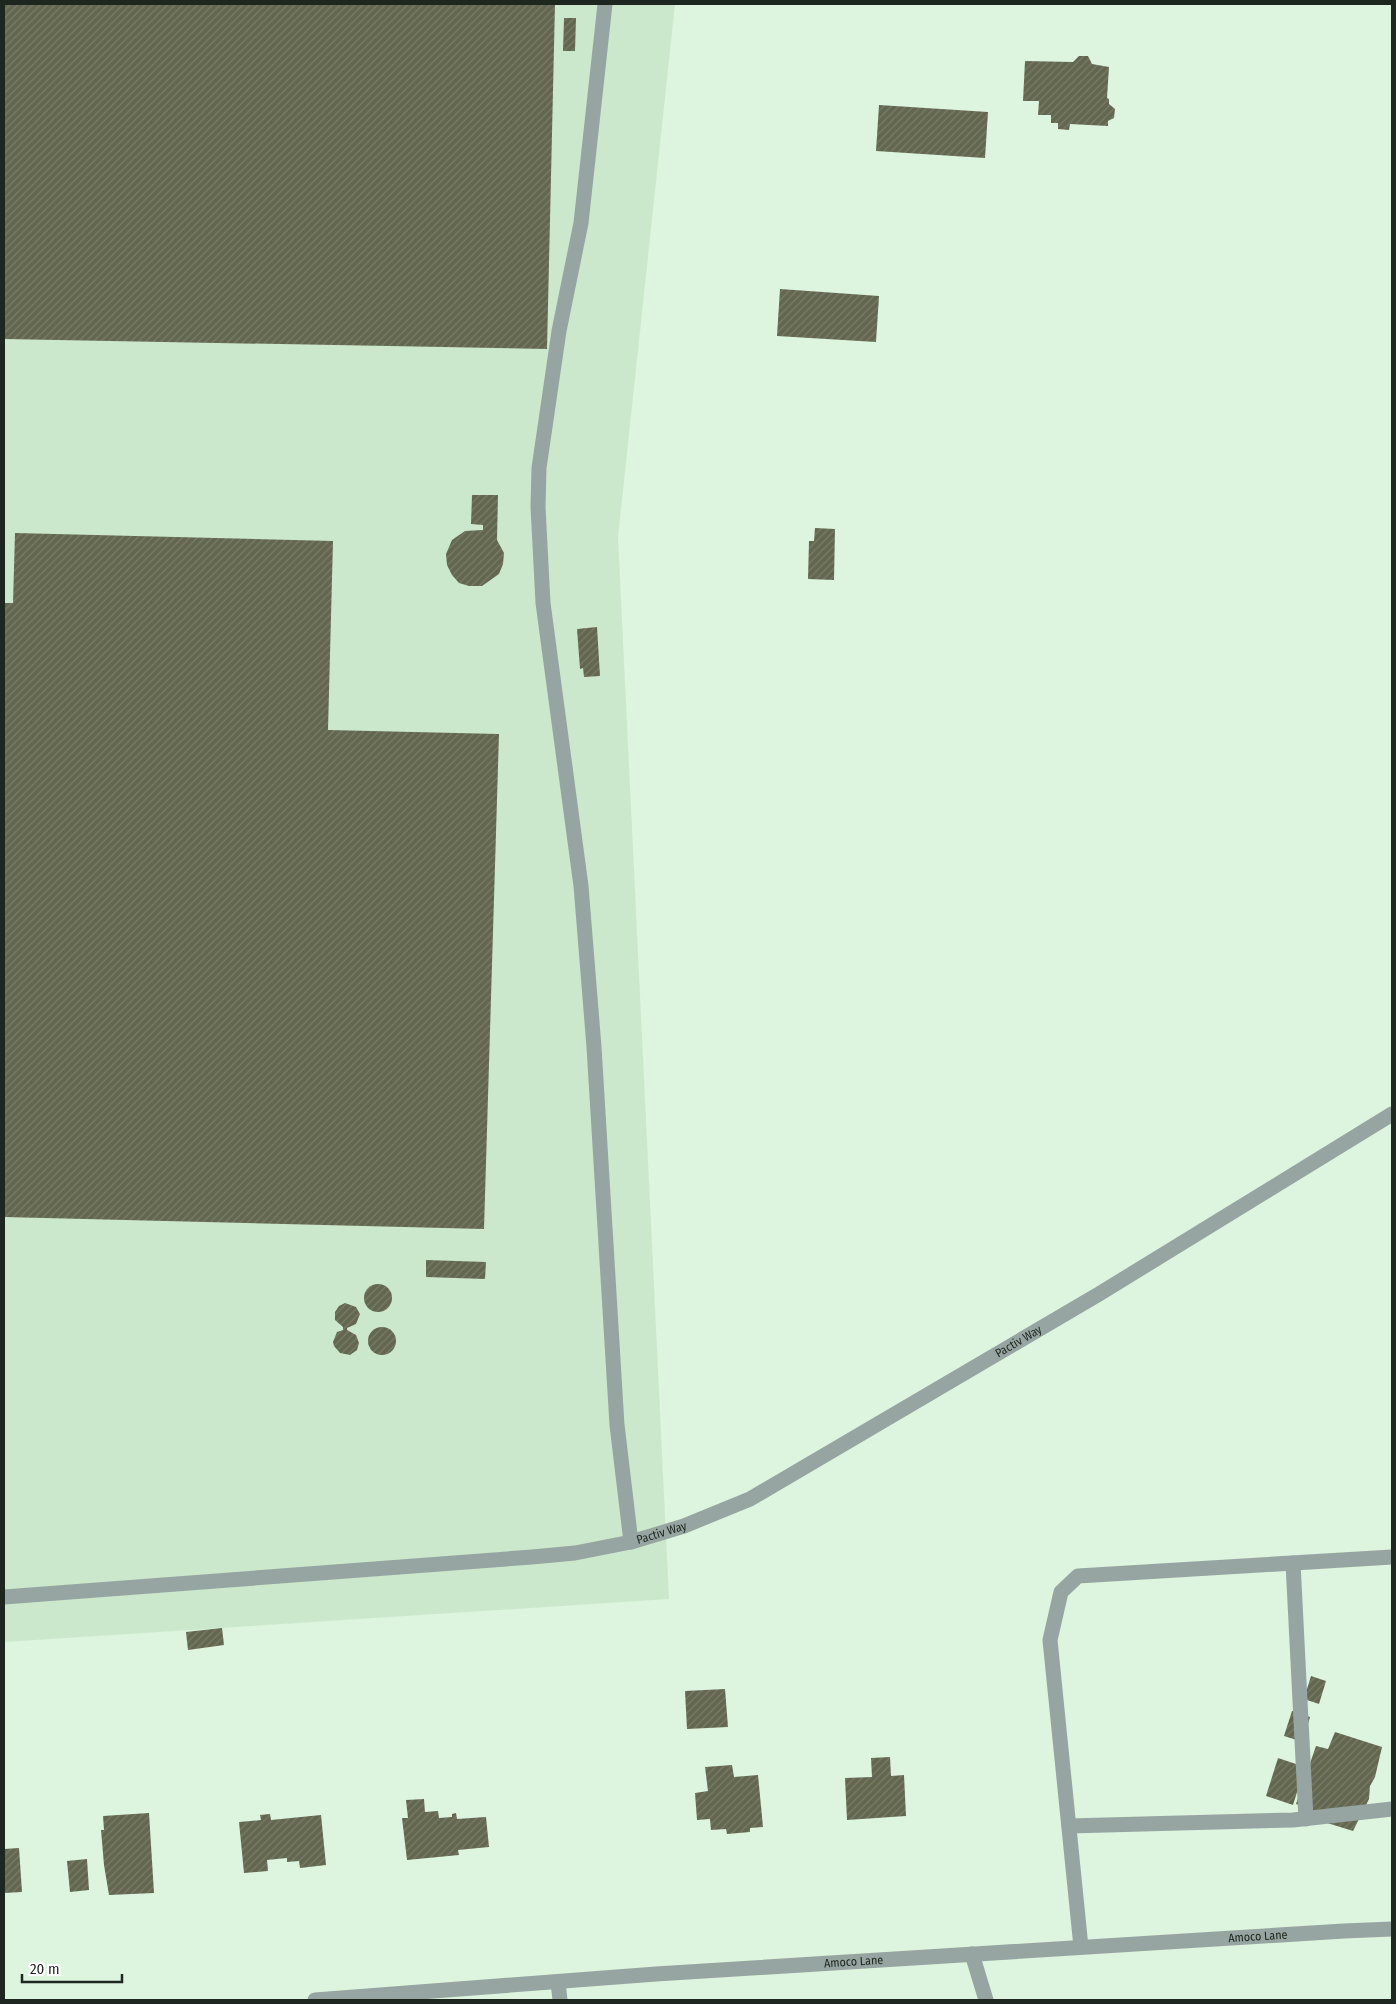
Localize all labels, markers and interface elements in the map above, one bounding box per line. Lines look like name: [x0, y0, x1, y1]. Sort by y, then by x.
street label: Pactiv Way: [993, 1322, 1045, 1360]
street label: Pactiv Way: [635, 1518, 689, 1547]
street label: Amoco Lane: [1228, 1928, 1288, 1945]
scale bar: [22, 1952, 122, 1984]
street label: Amoco Lane: [824, 1953, 884, 1970]
text: 20 m: [30, 1960, 60, 1978]

